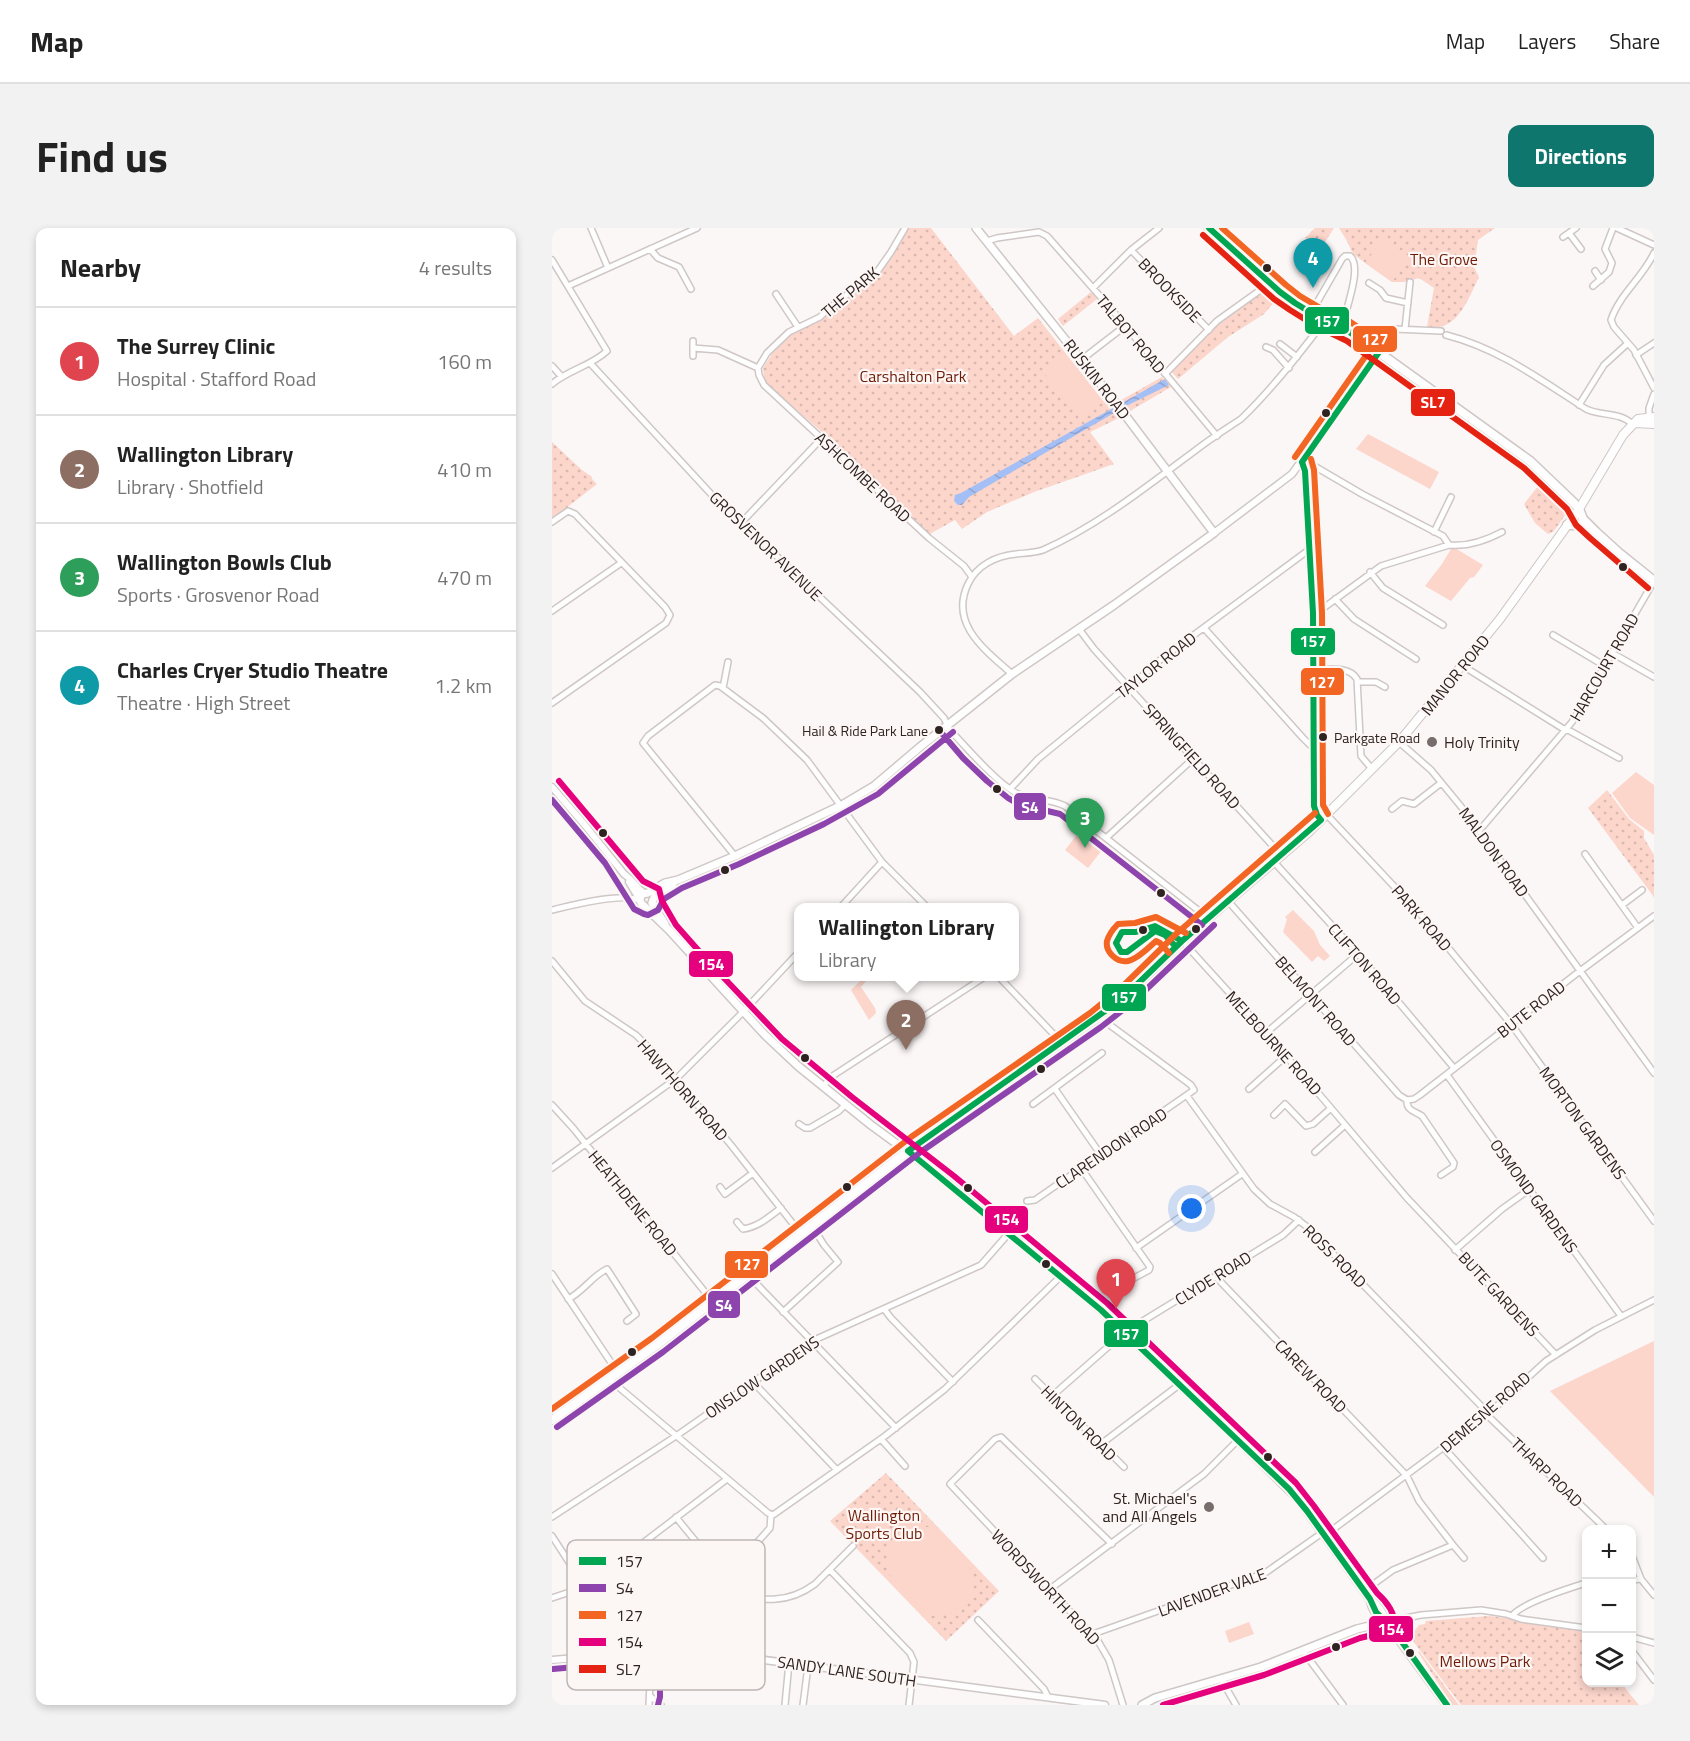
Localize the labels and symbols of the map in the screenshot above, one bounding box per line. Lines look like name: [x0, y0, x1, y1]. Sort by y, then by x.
pin: 4: [1294, 238, 1332, 288]
park label: The Grove: [1410, 247, 1478, 271]
street label: BROOKSIDE: [1133, 252, 1207, 328]
street label: THE PARK: [816, 261, 884, 323]
unlabelled marker: [1261, 262, 1273, 274]
street label: TALBOT ROAD: [1091, 289, 1171, 379]
line badge: 157: [1304, 306, 1350, 335]
text: 157: [1314, 309, 1340, 333]
line badge: 127: [1352, 325, 1398, 353]
text: 127: [1362, 327, 1388, 351]
street label: RUSKIN ROAD: [1058, 334, 1136, 424]
park label: Carshalton Park: [860, 364, 967, 388]
line badge: SL7: [1410, 388, 1456, 417]
text: SL7: [1420, 390, 1446, 414]
unlabelled marker: [1320, 407, 1332, 419]
street label: ASHCOMBE ROAD: [810, 426, 916, 528]
street label: GROSVENOR AVENUE: [704, 486, 828, 606]
unlabelled marker: [1617, 561, 1629, 573]
street label: HARCOURT ROAD: [1563, 608, 1645, 726]
street label: TAYLOR ROAD: [1111, 626, 1201, 704]
line badge: 157: [1290, 627, 1336, 656]
text: 157: [1300, 629, 1326, 653]
street label: MANOR ROAD: [1415, 629, 1495, 721]
line badge: 127: [1300, 667, 1345, 696]
text: 127: [1309, 670, 1335, 694]
street label: SPRINGFIELD ROAD: [1138, 698, 1246, 814]
place label: Hail & Ride Park Lane: [802, 720, 928, 741]
marker: Hail & Ride Park Lane: [933, 724, 945, 736]
place label: Parkgate Road: [1334, 727, 1420, 748]
place label: Holy Trinity: [1444, 730, 1520, 754]
marker: Parkgate Road: [1317, 731, 1329, 743]
marker: Holy Trinity: [1425, 735, 1439, 749]
unlabelled marker: [991, 783, 1003, 795]
line badge: S4: [1013, 792, 1047, 821]
text: S4: [1021, 795, 1039, 819]
pin: 3: [1066, 798, 1104, 848]
street label: MALDON ROAD: [1453, 802, 1535, 902]
unlabelled marker: [597, 827, 609, 839]
unlabelled marker: [719, 864, 731, 876]
street label: PARK ROAD: [1386, 880, 1458, 956]
unlabelled marker: [1155, 887, 1167, 899]
street label: CLIFTON ROAD: [1323, 918, 1407, 1010]
unlabelled marker: [1190, 923, 1202, 935]
unlabelled marker: [1137, 924, 1149, 936]
line badge: 154: [688, 950, 734, 978]
street label: BELMONT ROAD: [1270, 950, 1362, 1052]
text: 154: [698, 952, 724, 976]
street label: BUTE ROAD: [1492, 975, 1570, 1043]
line badge: 157: [1101, 983, 1147, 1012]
text: 157: [1111, 985, 1137, 1009]
street label: MELBOURNE ROAD: [1220, 985, 1328, 1101]
pin: 2: [886, 1000, 926, 1050]
street label: HAWTHORN ROAD: [632, 1034, 734, 1146]
unlabelled marker: [799, 1052, 811, 1064]
street label: MORTON GARDENS: [1534, 1062, 1632, 1184]
unlabelled marker: [1035, 1063, 1047, 1075]
street label: CLARENDON ROAD: [1050, 1101, 1172, 1195]
street label: OSMOND GARDENS: [1484, 1134, 1584, 1258]
street label: HEATHDENE ROAD: [583, 1145, 683, 1261]
unlabelled marker: [841, 1181, 853, 1193]
unlabelled marker: [962, 1182, 974, 1194]
your location: [1177, 1194, 1206, 1223]
line badge: 154: [984, 1205, 1029, 1234]
text: 154: [993, 1207, 1019, 1231]
street label: ROSS ROAD: [1298, 1219, 1372, 1293]
street label: CLYDE ROAD: [1170, 1245, 1256, 1311]
street label: BUTE GARDENS: [1453, 1246, 1545, 1342]
line badge: 127: [724, 1250, 769, 1279]
text: 127: [734, 1252, 760, 1276]
unlabelled marker: [1040, 1258, 1052, 1270]
pin: 1: [1096, 1260, 1136, 1309]
line badge: S4: [707, 1290, 741, 1319]
text: S4: [715, 1293, 733, 1317]
line badge: 157: [1103, 1319, 1149, 1348]
text: 157: [1113, 1322, 1139, 1346]
street label: ONSLOW GARDENS: [700, 1330, 824, 1424]
street label: CAREW ROAD: [1269, 1334, 1353, 1418]
unlabelled marker: [626, 1346, 638, 1358]
street label: DEMESNE ROAD: [1434, 1366, 1536, 1458]
street label: HINTON ROAD: [1036, 1380, 1122, 1466]
street label: THARP ROAD: [1506, 1432, 1588, 1512]
unlabelled marker: [1262, 1451, 1274, 1463]
place label: St. Michael's and All Angels: [1102, 1486, 1197, 1528]
marker: St. Michael's and All Angels: [1202, 1500, 1216, 1514]
park label: Wallington Sports Club: [846, 1503, 922, 1545]
street label: WORDSWORTH ROAD: [986, 1524, 1106, 1650]
legend: [567, 1540, 765, 1690]
text: 157: [616, 1549, 643, 1573]
street label: LAVENDER VALE: [1155, 1561, 1269, 1623]
text: S4: [616, 1576, 634, 1600]
text: 127: [616, 1603, 643, 1627]
line badge: 154: [1368, 1615, 1414, 1643]
text: 154: [1378, 1617, 1404, 1641]
text: 154: [616, 1630, 643, 1654]
unlabelled marker: [1330, 1641, 1342, 1653]
unlabelled marker: [1404, 1647, 1416, 1659]
street label: SANDY LANE SOUTH: [776, 1649, 918, 1693]
park label: Mellows Park: [1440, 1649, 1531, 1673]
text: SL7: [616, 1657, 641, 1681]

